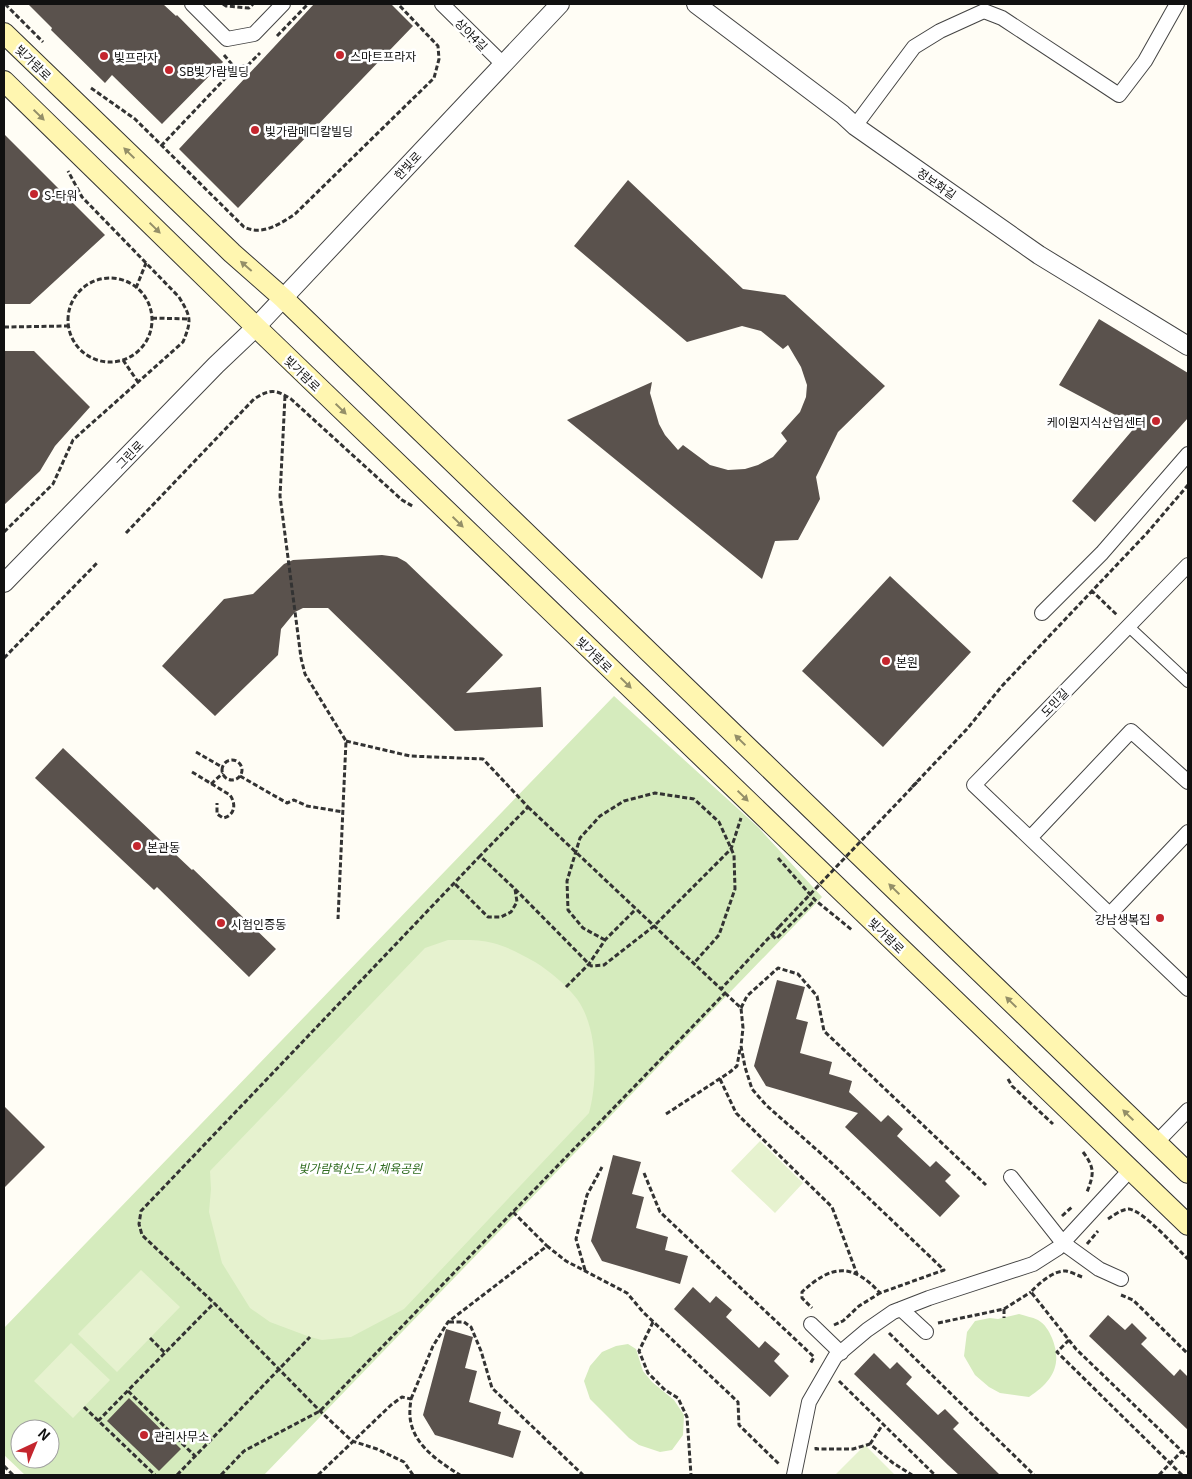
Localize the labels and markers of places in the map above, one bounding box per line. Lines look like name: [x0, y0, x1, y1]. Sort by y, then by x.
place label: 스마트프라자: [350, 47, 416, 64]
place label: 빛프라자: [114, 48, 158, 65]
marker: 스마트프라자: [334, 49, 346, 61]
marker: 빛프라자: [98, 50, 110, 62]
place label: SB빛가람빌딩: [179, 62, 249, 79]
marker: SB빛가람빌딩: [163, 64, 175, 76]
place label: 빛가람메디칼빌딩: [265, 122, 353, 139]
marker: 빛가람메디칼빌딩: [249, 124, 261, 136]
place label: S-타워: [44, 186, 78, 203]
marker: S-타워: [28, 188, 40, 200]
place label: 케이원지식산업센터: [1047, 413, 1146, 430]
marker: 케이원지식산업센터: [1150, 415, 1162, 427]
place label: 본원: [896, 653, 918, 670]
marker: 본원: [880, 655, 892, 667]
place label: 본관동: [147, 838, 180, 855]
marker: 본관동: [131, 840, 143, 852]
place label: 강남생복집: [1095, 910, 1150, 927]
marker: 강남생복집: [1154, 912, 1166, 924]
place label: 시험인증동: [231, 915, 286, 932]
marker: 시험인증동: [215, 917, 227, 929]
place label: 관리사무소: [154, 1427, 209, 1444]
marker: 관리사무소: [138, 1429, 150, 1441]

